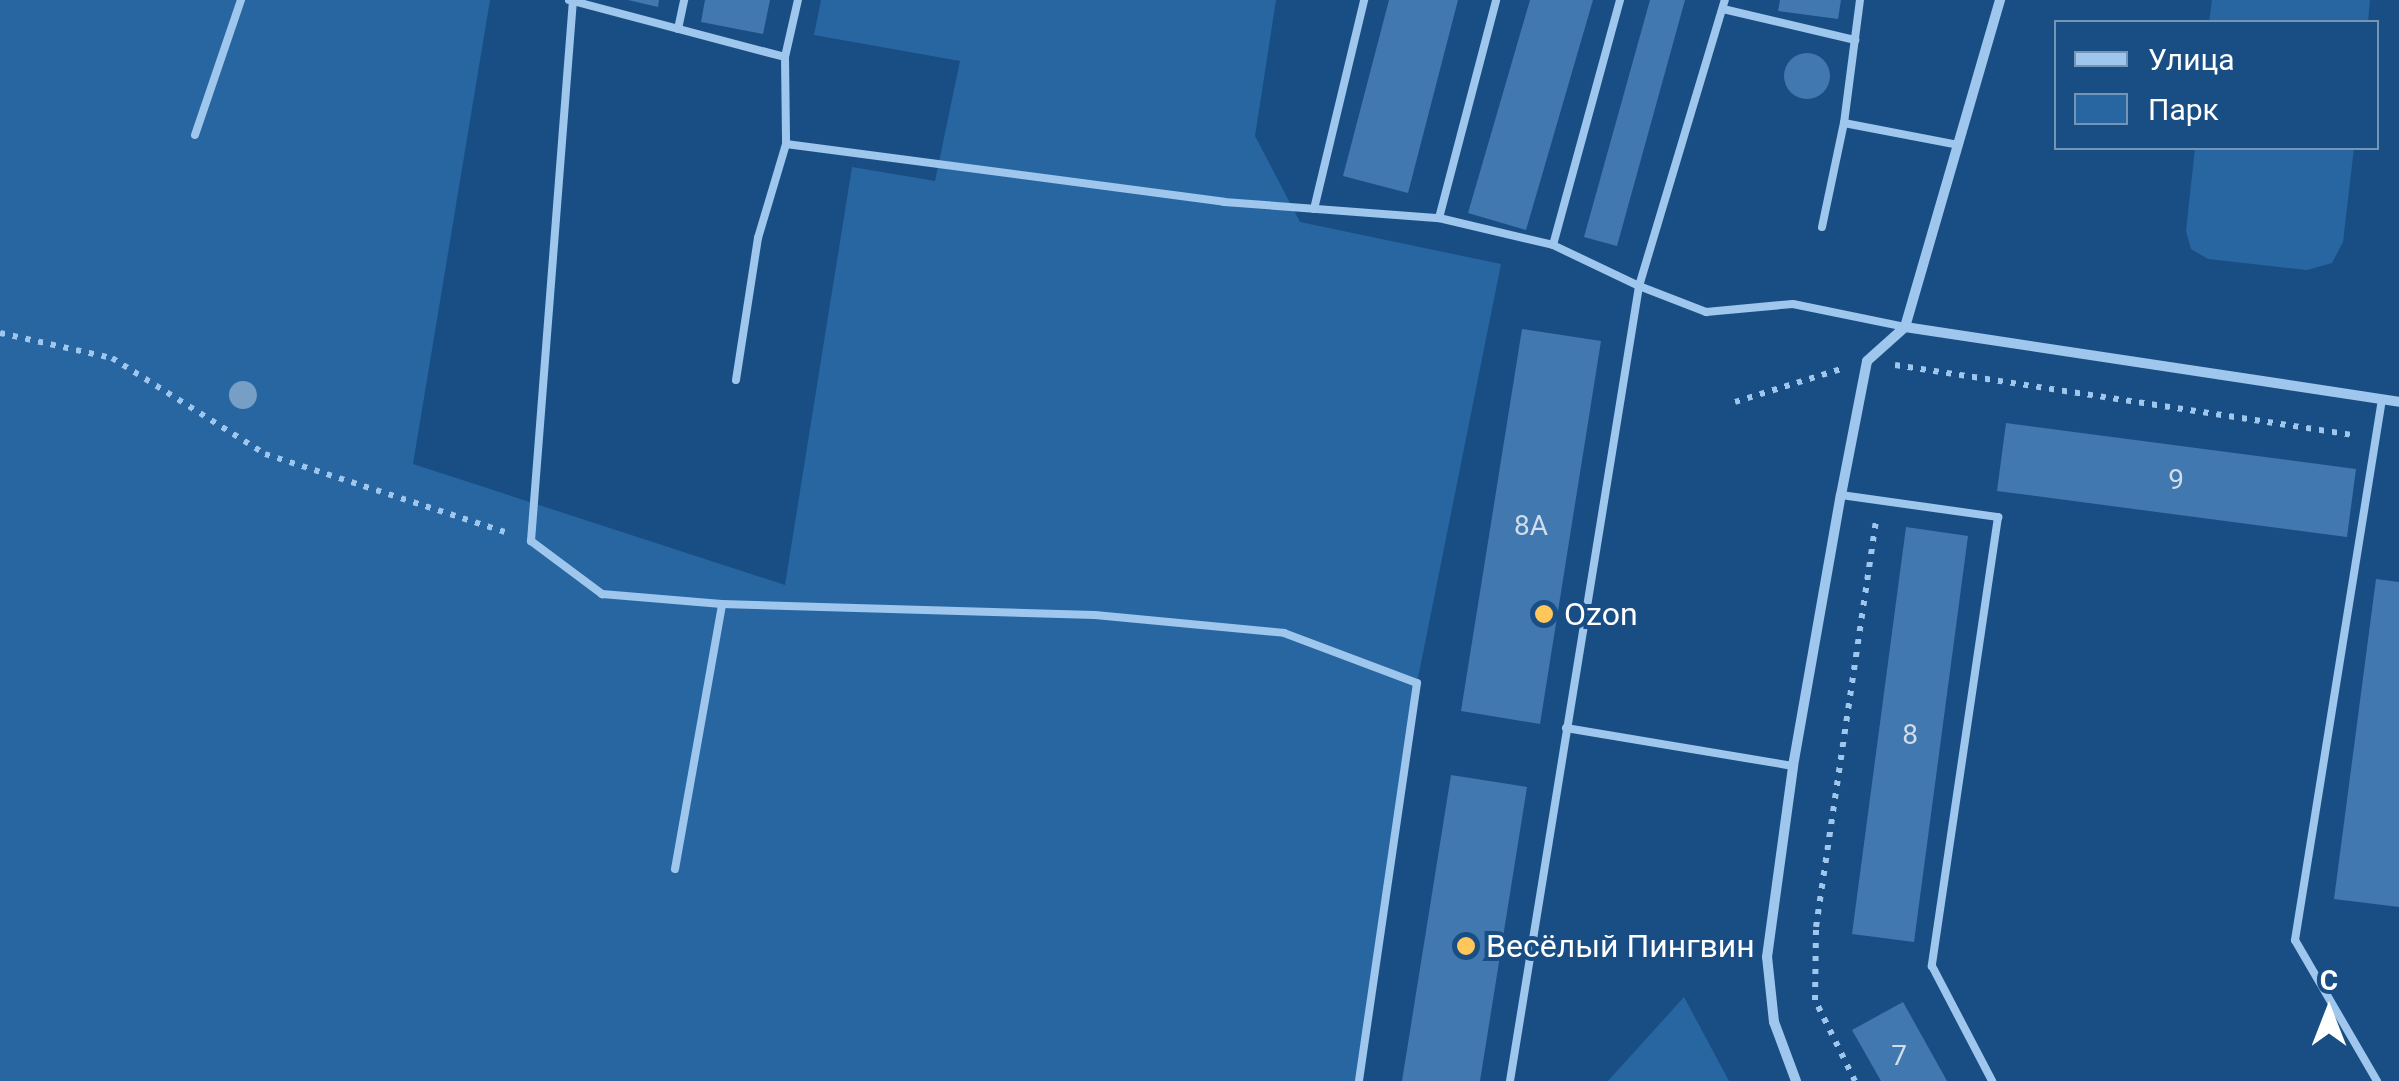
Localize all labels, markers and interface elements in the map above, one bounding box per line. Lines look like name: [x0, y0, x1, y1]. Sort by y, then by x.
legend: [2054, 20, 2379, 150]
text: Улица: [2148, 42, 2235, 77]
text: Парк: [2148, 92, 2219, 127]
house number: 9: [2168, 463, 2184, 497]
house number: 8А: [1514, 509, 1548, 543]
place label: Ozon: [1564, 595, 1638, 633]
marker: Ozon: [1533, 603, 1555, 625]
house number: 8: [1902, 718, 1918, 752]
place label: Весёлый Пингвин: [1486, 927, 1755, 965]
marker: Весёлый Пингвин: [1455, 935, 1477, 957]
north arrow: [2279, 961, 2379, 1061]
text: С: [2320, 964, 2338, 997]
house number: 7: [1891, 1039, 1907, 1073]

